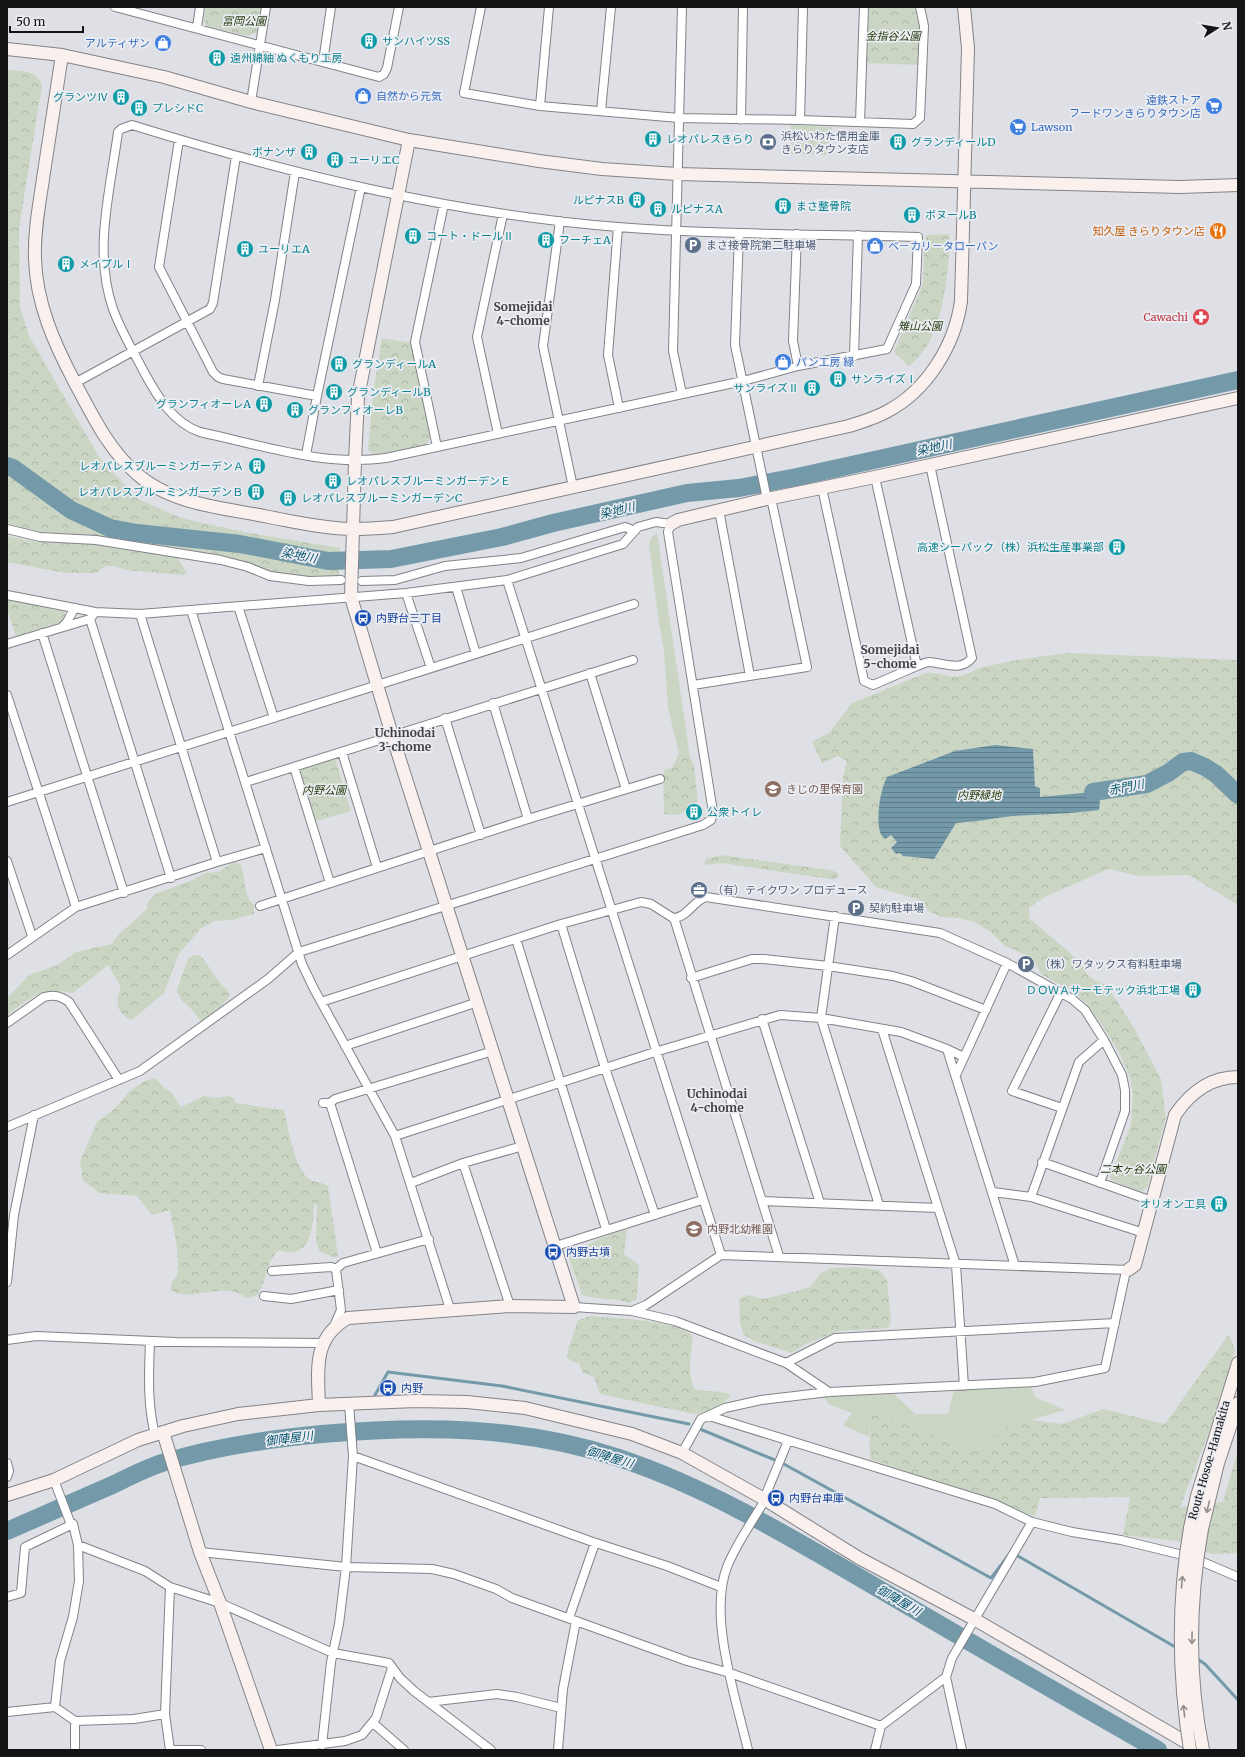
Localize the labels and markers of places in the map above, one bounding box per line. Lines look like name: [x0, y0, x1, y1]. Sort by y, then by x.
building icon: サンハイツSS: [359, 31, 379, 51]
shop icon: アルティザン: [153, 33, 173, 53]
place label: サンハイツSS: [382, 34, 450, 48]
place label: アルティザン: [85, 36, 150, 50]
building icon: 遠州綿紬 ぬくもり工房: [207, 48, 227, 68]
place label: 遠州綿紬 ぬくもり工房: [230, 51, 343, 65]
shop icon: 自然から元気: [353, 86, 373, 106]
building icon: グランツⅣ: [111, 87, 131, 107]
place label: 自然から元気: [376, 89, 442, 103]
place label: グランツⅣ: [53, 90, 108, 104]
place label: 遠鉄ストア フードワンきらりタウン店: [1069, 93, 1201, 120]
supermarket icon: 遠鉄ストア フードワンきらりタウン店: [1204, 96, 1224, 116]
building icon: プレシドC: [129, 98, 149, 118]
place label: プレシドC: [152, 101, 203, 115]
supermarket icon: Lawson: [1008, 117, 1028, 137]
place label: Lawson: [1031, 120, 1073, 134]
building icon: レオパレスきらり: [643, 129, 663, 149]
place label: 浜松いわた信用金庫 きらりタウン支店: [781, 129, 880, 156]
place label: レオパレスきらり: [666, 132, 754, 146]
bank icon: 浜松いわた信用金庫 きらりタウン支店: [758, 132, 778, 152]
building icon: グランディールD: [888, 132, 908, 152]
place label: グランディールD: [911, 135, 996, 149]
building icon: ボナンザ: [299, 142, 319, 162]
place label: ボナンザ: [252, 145, 296, 159]
building icon: ユーリエC: [325, 150, 345, 170]
place label: ユーリエC: [348, 153, 399, 167]
building icon: ルピナスB: [627, 190, 647, 210]
place label: ルピナスB: [573, 193, 625, 207]
building icon: まさ整骨院: [773, 196, 793, 216]
building icon: ルピナスA: [648, 199, 668, 219]
place label: まさ整骨院: [796, 199, 851, 213]
place label: ルピナスA: [671, 202, 723, 216]
building icon: ボヌールB: [902, 205, 922, 225]
place label: ボヌールB: [925, 208, 977, 222]
restaurant icon: 知久屋 きらりタウン店: [1208, 221, 1228, 241]
place label: 知久屋 きらりタウン店: [1092, 224, 1205, 238]
building icon: コート・ドールⅡ: [403, 226, 423, 246]
place label: コート・ドールⅡ: [426, 229, 514, 243]
building icon: フーチェA: [536, 230, 556, 250]
place label: フーチェA: [559, 233, 611, 247]
parking icon: まさ接骨院第二駐車場: [683, 235, 703, 255]
shop icon: ベ－カリ－タローパン: [865, 236, 885, 256]
place label: まさ接骨院第二駐車場: [706, 238, 816, 252]
building icon: ユーリエA: [235, 239, 255, 259]
place label: ベ－カリ－タローパン: [888, 239, 998, 253]
place label: ユーリエA: [258, 242, 310, 256]
building icon: メイプルⅠ: [56, 254, 76, 274]
place label: メイプルⅠ: [79, 257, 134, 271]
pharmacy icon: Cawachi: [1191, 307, 1211, 327]
place label: Cawachi: [1143, 310, 1188, 324]
shop icon: パン工房 緑: [773, 352, 793, 372]
building icon: グランディールA: [329, 354, 349, 374]
place label: パン工房 緑: [796, 355, 854, 369]
place label: グランディールA: [352, 357, 436, 371]
building icon: サンライズⅠ: [828, 369, 848, 389]
place label: サンライズⅠ: [851, 372, 917, 386]
building icon: サンライズⅡ: [802, 378, 822, 398]
place label: サンライズⅡ: [733, 381, 799, 395]
building icon: グランディールB: [324, 382, 344, 402]
place label: グランディールB: [347, 385, 431, 399]
building icon: グランフィオーレA: [254, 394, 274, 414]
place label: グランフィオーレA: [156, 397, 251, 411]
building icon: グランフィオーレB: [285, 400, 305, 420]
place label: グランフィオーレB: [308, 403, 403, 417]
building icon: レオパレスブルーミンガーデンＡ: [247, 456, 267, 476]
place label: レオパレスブルーミンガーデンＡ: [79, 459, 244, 473]
building icon: レオパレスブルーミンガーデンＥ: [323, 471, 343, 491]
place label: レオパレスブルーミンガーデンＥ: [346, 474, 511, 488]
building icon: レオパレスブルーミンガーデンＢ: [246, 482, 266, 502]
place label: レオパレスブルーミンガーデンＢ: [78, 485, 243, 499]
building icon: レオパレスブルーミンガーデンC: [278, 488, 298, 508]
place label: レオパレスブルーミンガーデンC: [301, 491, 462, 505]
building icon: 高速シーパック（株）浜松生産事業部: [1107, 537, 1127, 557]
place label: 高速シーパック（株）浜松生産事業部: [917, 540, 1104, 554]
bus stop icon: 内野台三丁目: [353, 608, 373, 628]
place label: 内野台三丁目: [376, 611, 442, 625]
school or university icon: きじの里保育園: [763, 779, 783, 799]
place label: きじの里保育園: [786, 782, 863, 796]
building icon: 公衆トイレ: [684, 802, 704, 822]
place label: 公衆トイレ: [707, 805, 762, 819]
office icon: （有）テイクワン プロデュース: [689, 880, 709, 900]
place label: （有）テイクワン プロデュース: [712, 883, 868, 897]
parking icon: 契約駐車場: [846, 898, 866, 918]
place label: 契約駐車場: [869, 901, 924, 915]
parking icon: （株）ワタックス有料駐車場: [1016, 954, 1036, 974]
place label: （株）ワタックス有料駐車場: [1039, 957, 1182, 971]
building icon: ＤＯＷＡサーモテック浜北工場: [1183, 980, 1203, 1000]
place label: ＤＯＷＡサーモテック浜北工場: [1026, 983, 1180, 997]
building icon: オリオン工具: [1209, 1194, 1229, 1214]
place label: オリオン工具: [1140, 1197, 1206, 1211]
school or university icon: 内野北幼稚園: [684, 1219, 704, 1239]
place label: 内野北幼稚園: [707, 1222, 773, 1236]
bus stop icon: 内野古墳: [543, 1242, 563, 1262]
place label: 内野古墳: [566, 1245, 610, 1259]
bus stop icon: 内野: [378, 1378, 398, 1398]
place label: 内野: [401, 1381, 423, 1395]
bus stop icon: 内野台車庫: [766, 1488, 786, 1508]
place label: 内野台車庫: [789, 1491, 844, 1505]

